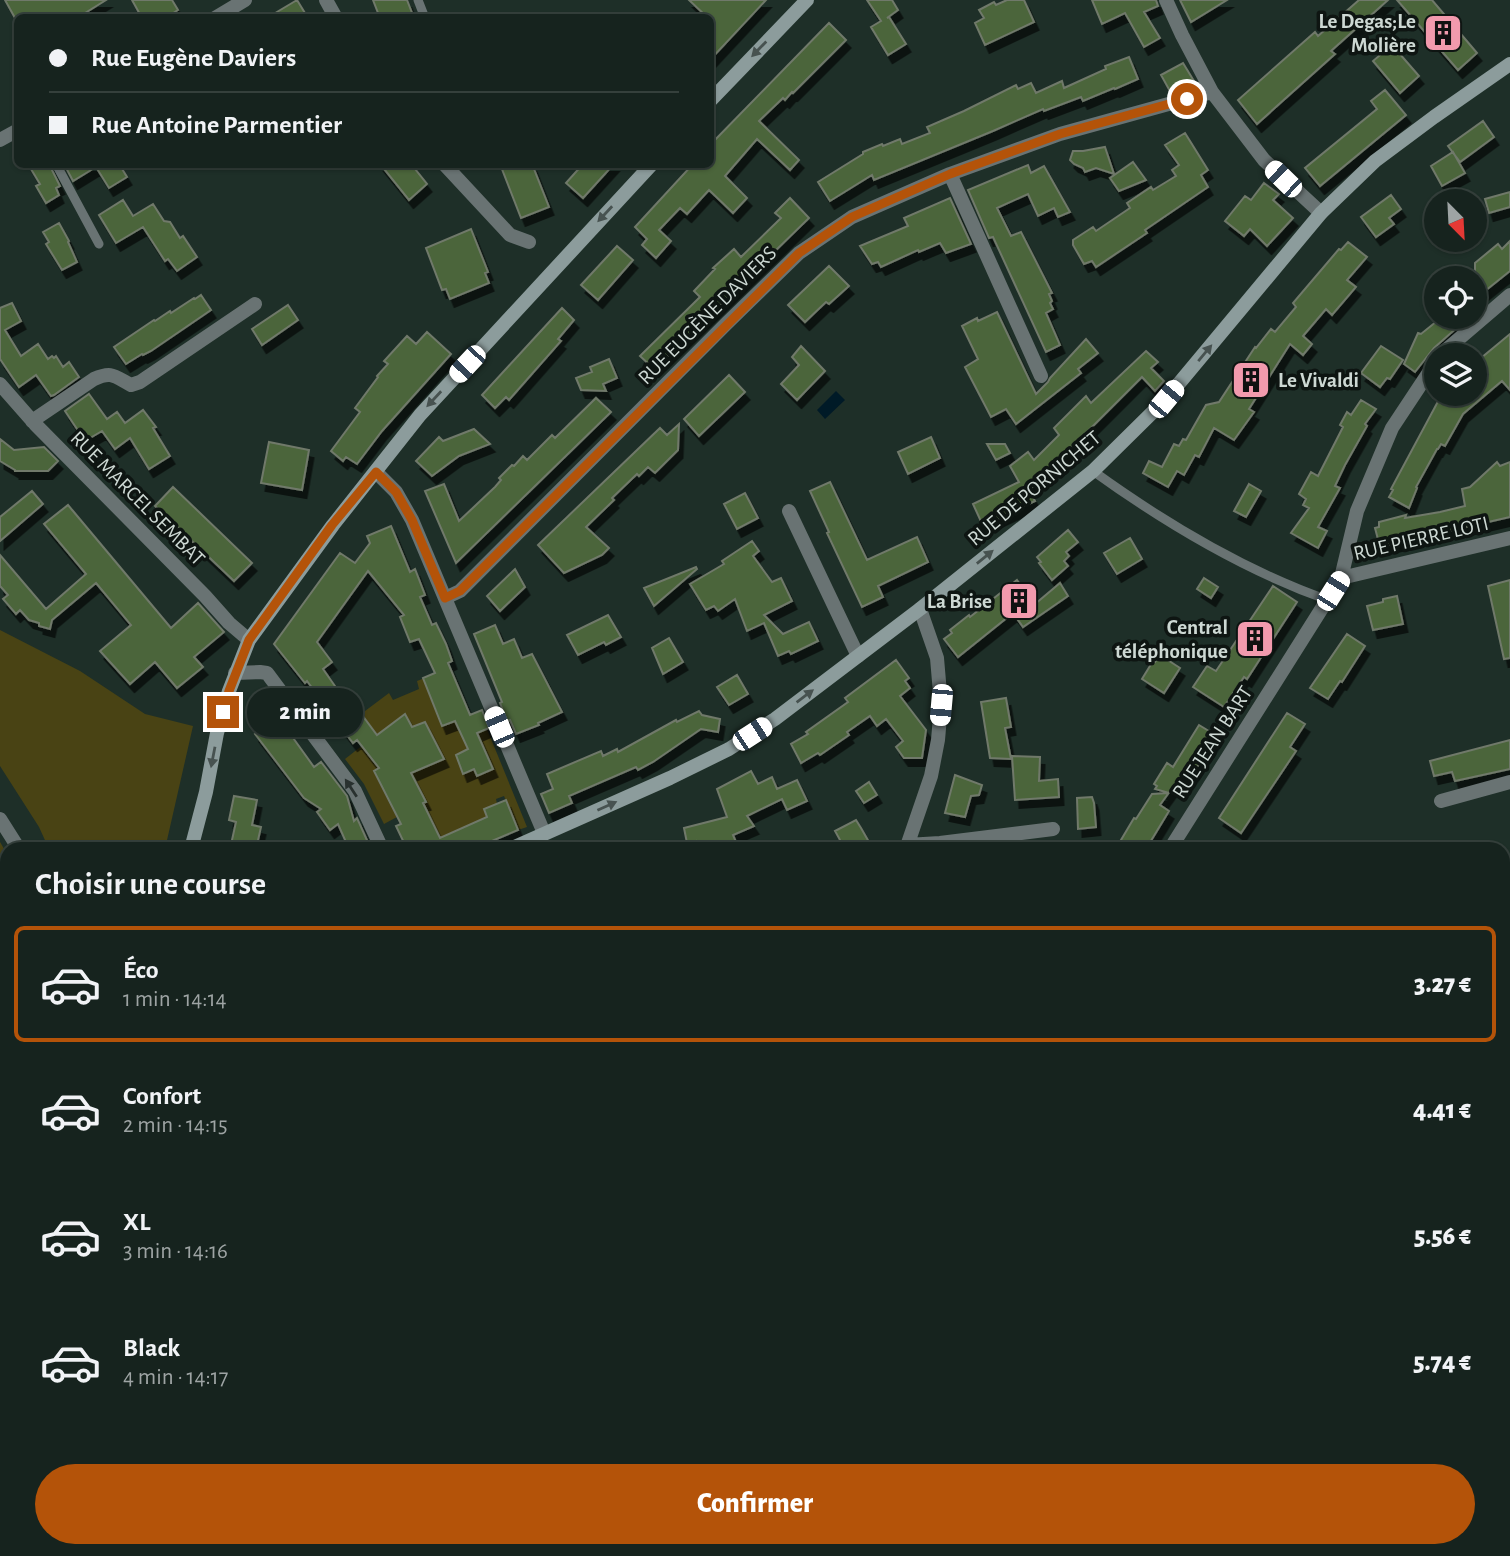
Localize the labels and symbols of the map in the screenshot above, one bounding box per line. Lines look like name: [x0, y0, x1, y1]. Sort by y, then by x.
place label: Le Degas;Le Molière: [1319, 11, 1416, 56]
building icon: Le Degas;Le Molière: [1422, 12, 1464, 54]
one-way arrow: [752, 40, 768, 57]
route start: [1171, 83, 1203, 115]
car: [1261, 157, 1306, 201]
north arrow: [1424, 189, 1488, 252]
one-way arrow: [598, 205, 614, 222]
street label: RUE EUGÈNE DAVIERS: [633, 241, 781, 389]
car: [445, 341, 490, 387]
one-way arrow: [1197, 344, 1212, 361]
building icon: Le Vivaldi: [1230, 359, 1272, 401]
place label: Le Vivaldi: [1278, 370, 1359, 391]
car: [1145, 376, 1188, 422]
one-way arrow: [427, 390, 443, 407]
street label: RUE MARCEL SEMBAT: [66, 427, 209, 570]
street label: RUE DE PORNICHET: [964, 427, 1105, 550]
street label: RUE PIERRE LOTI: [1352, 513, 1491, 564]
one-way arrow: [977, 550, 994, 565]
car: [1313, 568, 1354, 614]
building icon: La Brise: [998, 580, 1040, 622]
place label: La Brise: [927, 591, 992, 612]
place label: Central téléphonique: [1115, 617, 1228, 662]
building icon: Central téléphonique: [1234, 618, 1276, 660]
street label: RUE JEAN BART: [1168, 682, 1256, 802]
car: [929, 683, 954, 727]
callout: 2 min: [248, 688, 363, 736]
one-way arrow: [796, 689, 814, 703]
route end: [207, 696, 239, 728]
car: [482, 704, 517, 750]
car: [729, 714, 776, 754]
one-way arrow: [207, 746, 218, 768]
one-way arrow: [345, 778, 358, 798]
one-way arrow: [597, 800, 617, 812]

